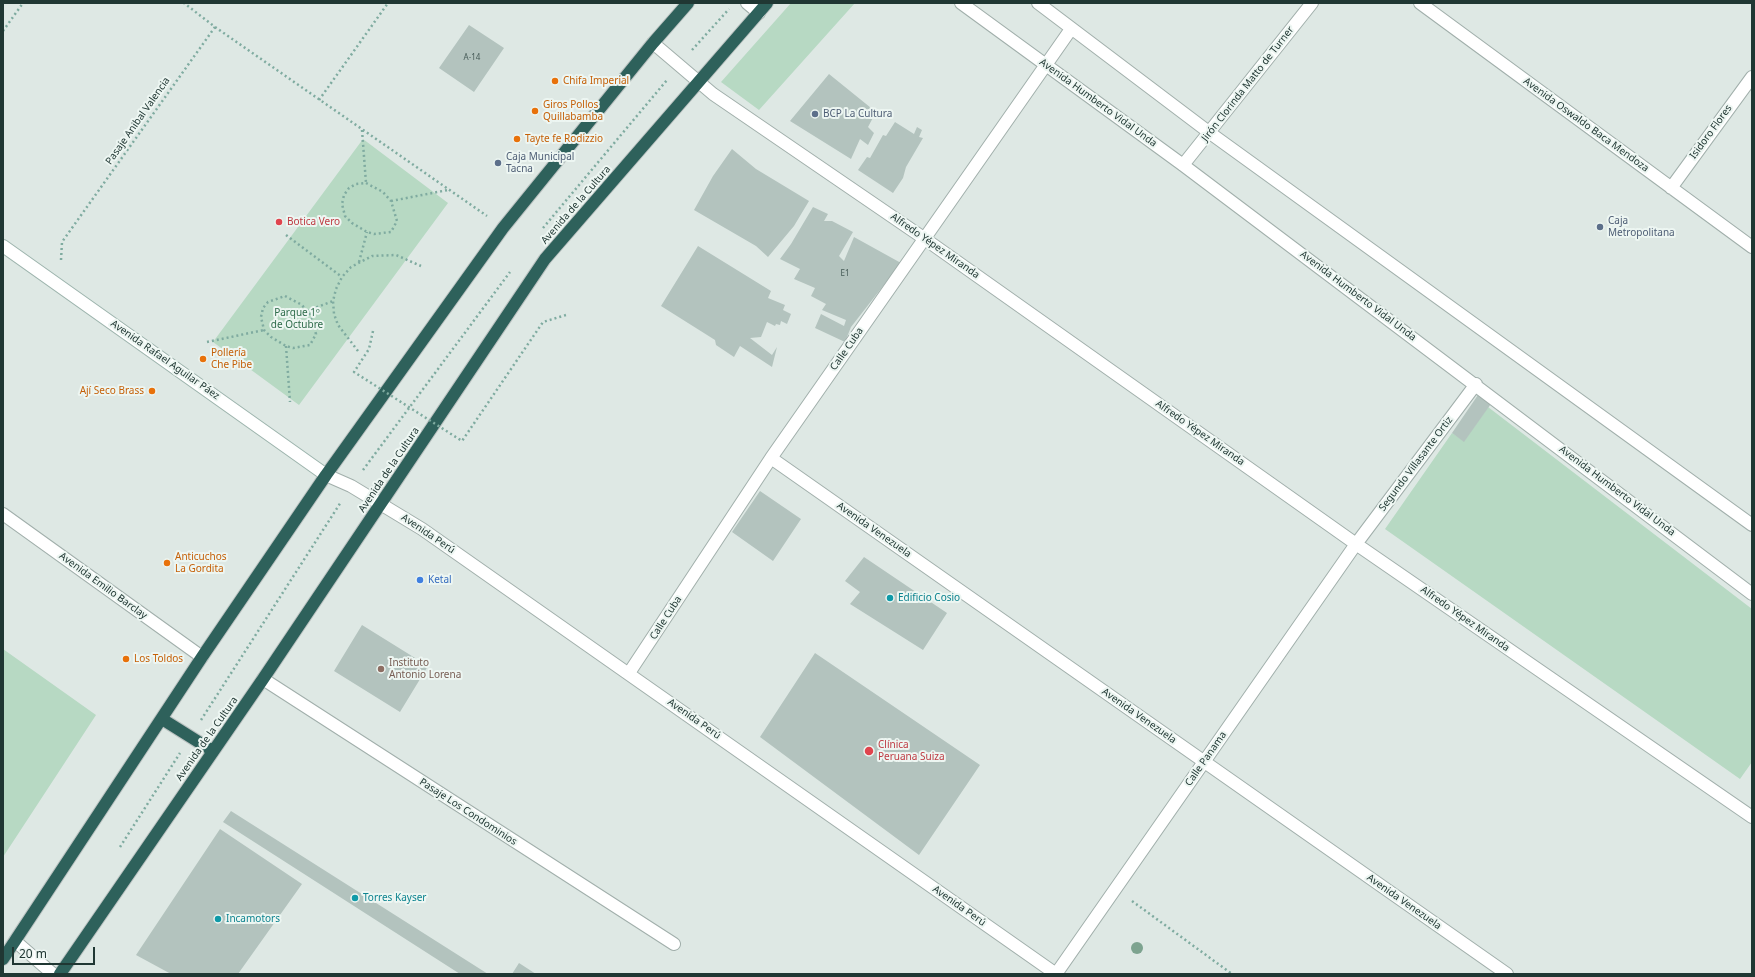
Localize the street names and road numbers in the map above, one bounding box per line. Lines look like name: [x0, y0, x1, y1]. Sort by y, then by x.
street label: Jirón Clorinda Matto de Turner: [1199, 24, 1297, 144]
street label: Avenida Humberto Vidal Unda: [1037, 56, 1159, 150]
street label: Pasaje Anibal Valencia: [103, 75, 173, 167]
street label: Avenida Oswaldo Baca Mendoza: [1521, 75, 1651, 175]
street label: Isidoro Flores: [1687, 103, 1735, 161]
street label: Avenida de la Cultura: [539, 163, 613, 247]
street label: Alfredo Yépez Miranda: [888, 211, 982, 281]
street label: Avenida Humberto Vidal Unda: [1298, 248, 1418, 344]
street label: Avenida Rafael Aguilar Páez: [108, 318, 222, 402]
street label: Calle Cuba: [828, 325, 866, 373]
street label: Alfredo Yépez Miranda: [1153, 398, 1247, 468]
street label: Segundo Villasante Ortiz: [1377, 414, 1455, 514]
street label: Avenida de la Cultura: [356, 425, 422, 515]
street label: Avenida Humberto Vidal Unda: [1557, 443, 1677, 539]
street label: Avenida Venezuela: [834, 500, 914, 560]
street label: Avenida Perú: [399, 512, 457, 556]
street label: Avenida Emilio Barclay: [57, 550, 149, 622]
street label: Alfredo Yépez Miranda: [1418, 584, 1512, 654]
street label: Calle Cuba: [647, 594, 685, 642]
street label: Avenida Venezuela: [1099, 686, 1179, 746]
street label: Avenida de la Cultura: [173, 695, 241, 783]
street label: Avenida Perú: [665, 696, 723, 742]
street label: Calle Panama: [1183, 729, 1229, 789]
street label: Pasaje Los Condominios: [417, 776, 519, 848]
street label: Avenida Venezuela: [1364, 872, 1444, 932]
street label: Avenida Perú: [930, 883, 988, 929]

